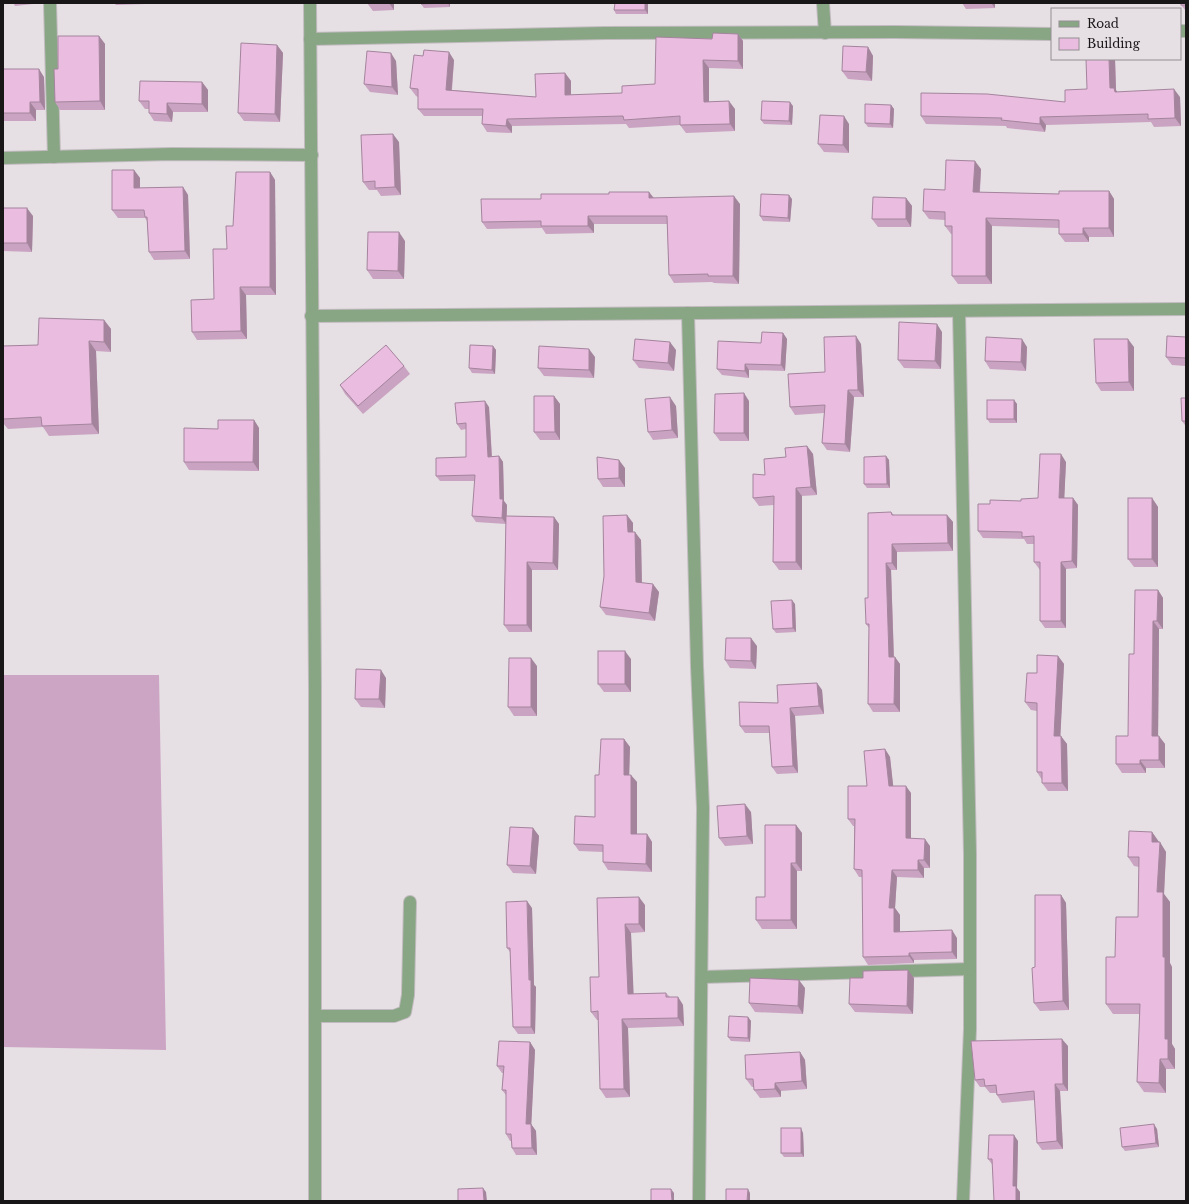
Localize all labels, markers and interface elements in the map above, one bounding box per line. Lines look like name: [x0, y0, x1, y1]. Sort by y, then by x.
legend: [1051, 8, 1181, 60]
text: Road: [1087, 16, 1119, 31]
text: Building: [1087, 36, 1141, 51]

